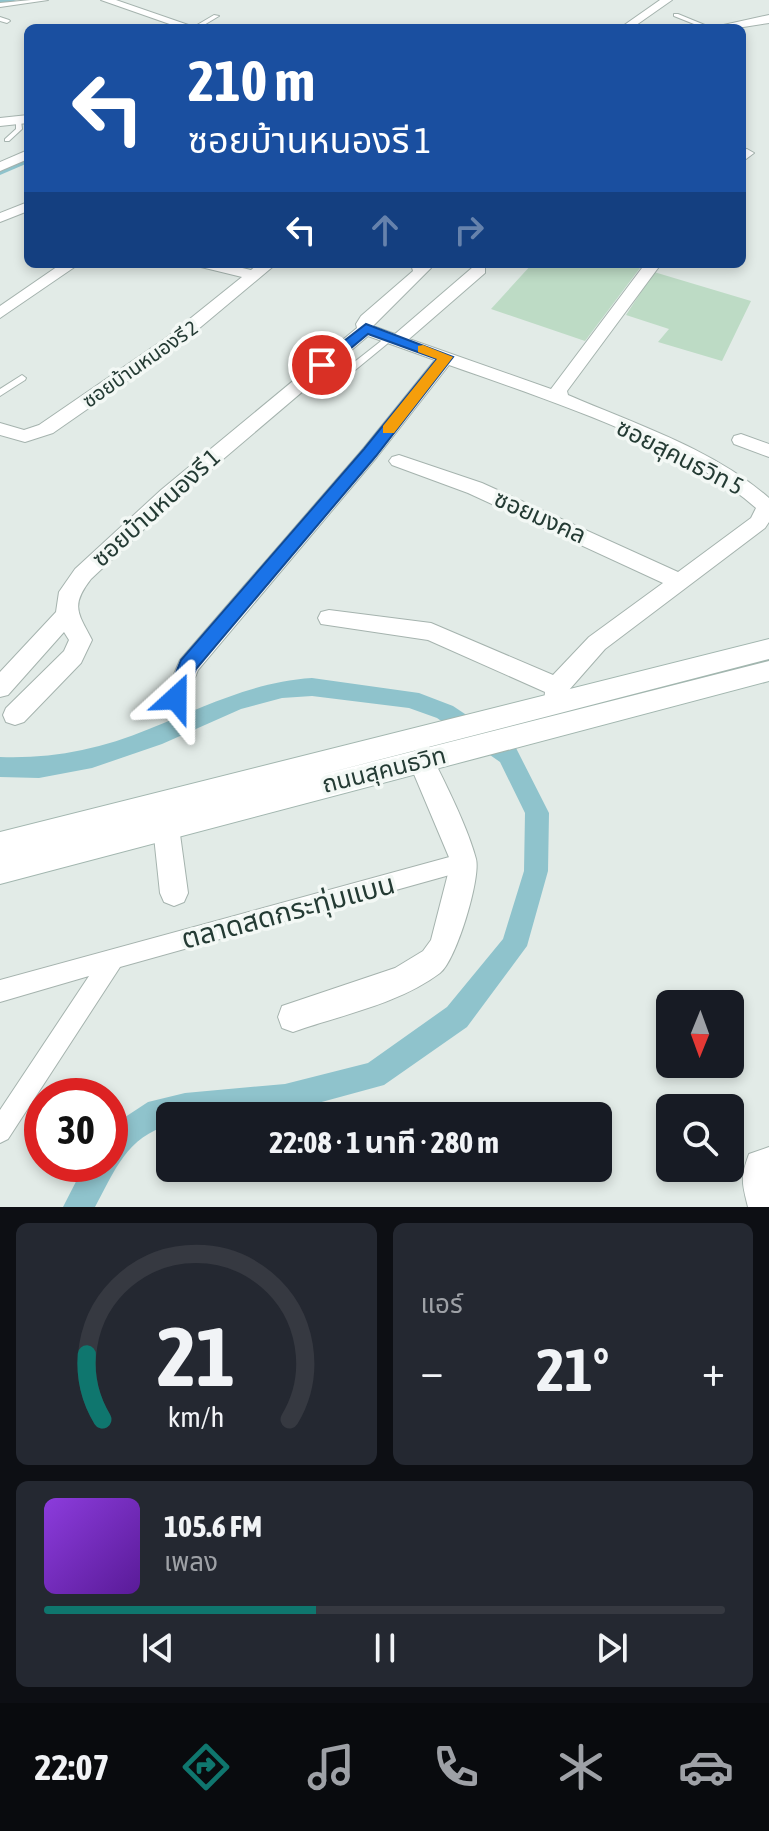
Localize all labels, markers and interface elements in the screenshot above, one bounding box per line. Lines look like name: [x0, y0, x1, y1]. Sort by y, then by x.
text: 210 m: [188, 49, 315, 113]
icon: left: [56, 56, 160, 160]
text: ซอยบ้านหนองรี 1: [188, 119, 431, 161]
icon: left: [279, 208, 323, 252]
icon: ahead: [363, 208, 407, 252]
icon: right: [447, 208, 491, 252]
street label: ซอยบ้านหนองรี 2: [78, 315, 202, 412]
pin: [288, 331, 356, 399]
icon: arrive: [300, 343, 344, 387]
street label: ซอยสุคนธวิท 5: [611, 413, 748, 502]
street label: ซอยบ้านหนองรี 1: [86, 443, 225, 572]
street label: ซอยมงคล: [490, 484, 590, 549]
position arrow: [134, 656, 218, 740]
street label: ถนนสุคนธวิท: [319, 741, 449, 800]
street label: ตลาดสดกระทุ่มแบน: [178, 867, 398, 956]
north arrow: [656, 990, 744, 1078]
map controls: [656, 990, 744, 1182]
speed limit sign: 30: [24, 1078, 128, 1182]
button: search: [656, 1094, 744, 1182]
text: 22:08 · 1 นาที · 280 m: [269, 1125, 499, 1159]
text: แอร์: [421, 1289, 463, 1319]
text: 21: [157, 1308, 235, 1404]
text: 21°: [536, 1335, 609, 1404]
text: −: [421, 1345, 443, 1395]
text: +: [702, 1345, 725, 1395]
text: km/h: [168, 1400, 225, 1433]
text: 105.6 FM: [164, 1509, 262, 1543]
text: เพลง: [164, 1547, 218, 1577]
icon: previous: [136, 1626, 180, 1670]
icon: pause: [363, 1626, 407, 1670]
icon: next: [590, 1626, 634, 1670]
icon: directions: [178, 1739, 234, 1795]
icon: music: [303, 1739, 359, 1795]
icon: phone: [428, 1739, 484, 1795]
icon: climate: [553, 1739, 609, 1795]
icon: car: [678, 1739, 734, 1795]
text: 22:07: [35, 1746, 109, 1788]

